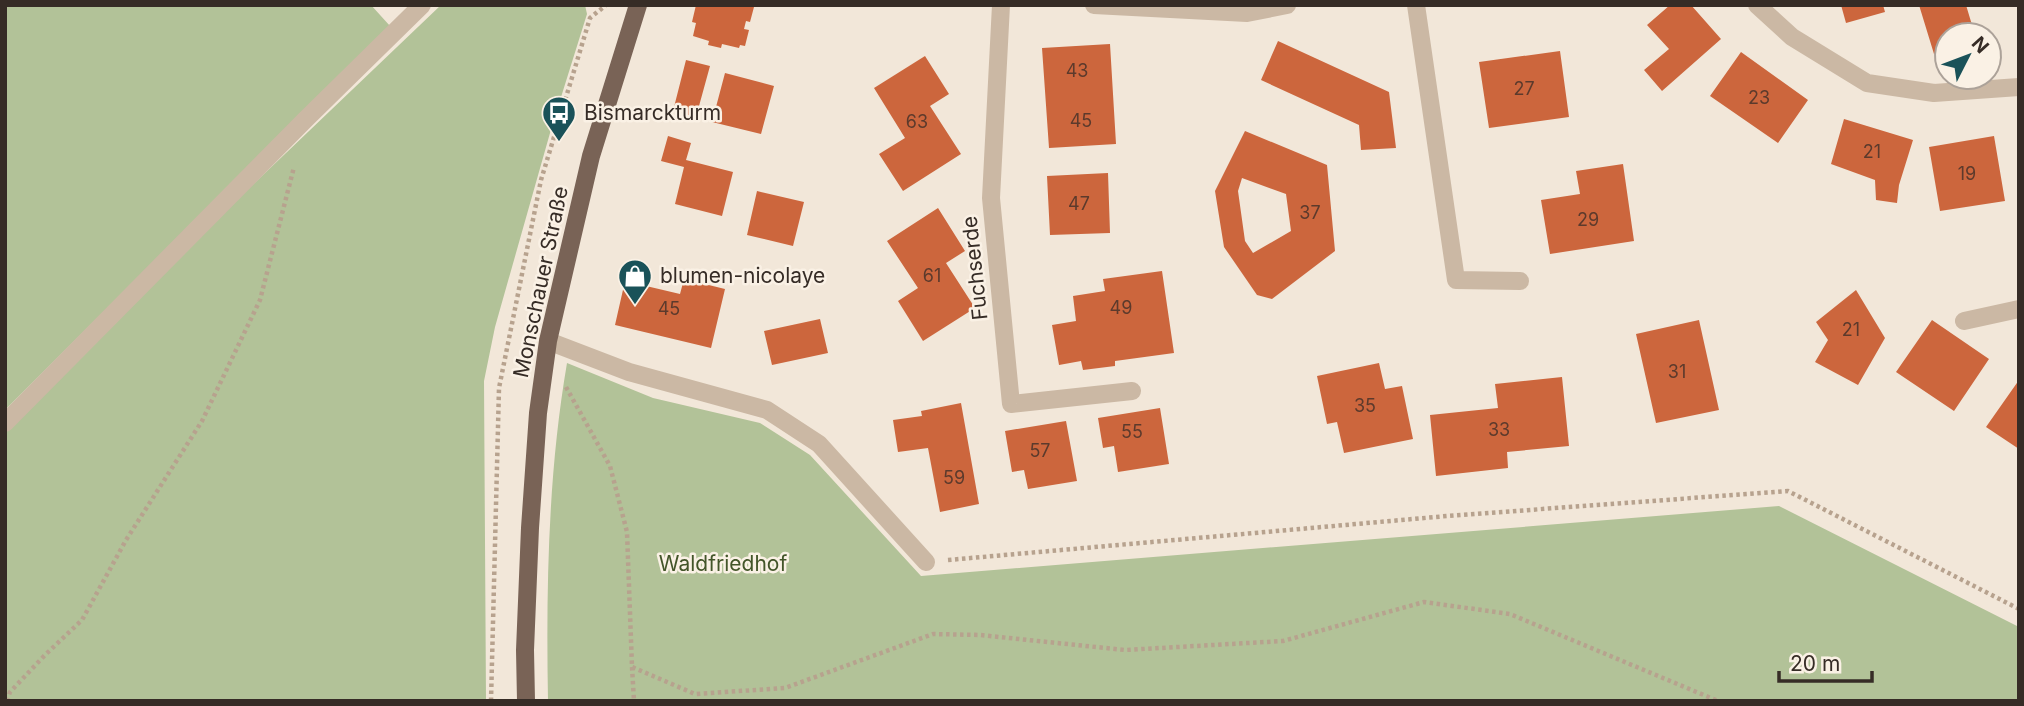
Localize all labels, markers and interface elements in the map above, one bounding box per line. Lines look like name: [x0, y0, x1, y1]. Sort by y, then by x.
north arrow: [1933, 21, 2003, 91]
text: N: [1967, 32, 1994, 58]
house number: 43: [1066, 60, 1088, 81]
house number: 27: [1513, 78, 1535, 99]
house number: 23: [1748, 87, 1770, 108]
bus stop icon: Bismarckturm: [540, 94, 578, 143]
place label: Bismarckturm: [584, 100, 721, 125]
house number: 45: [1070, 110, 1092, 131]
house number: 63: [906, 111, 928, 132]
house number: 21: [1863, 141, 1881, 162]
house number: 19: [1958, 163, 1976, 184]
street label: Monschauer Straße: [508, 184, 573, 380]
house number: 47: [1068, 193, 1090, 214]
house number: 37: [1299, 202, 1321, 223]
house number: 29: [1577, 209, 1599, 230]
street label: Fuchserde: [957, 215, 992, 321]
shop icon: blumen-nicolaye: [616, 257, 654, 306]
place label: blumen-nicolaye: [660, 263, 825, 288]
house number: 61: [923, 265, 941, 286]
house number: 49: [1110, 297, 1132, 318]
house number: 45: [658, 298, 680, 319]
house number: 21: [1842, 319, 1860, 340]
house number: 31: [1668, 361, 1686, 382]
house number: 35: [1354, 395, 1376, 416]
house number: 33: [1488, 419, 1510, 440]
house number: 55: [1121, 421, 1143, 442]
house number: 57: [1029, 440, 1051, 461]
house number: 59: [943, 467, 965, 488]
park label: Waldfriedhof: [659, 551, 787, 576]
scale bar: [1779, 640, 1872, 684]
text: 20 m: [1790, 651, 1840, 676]

